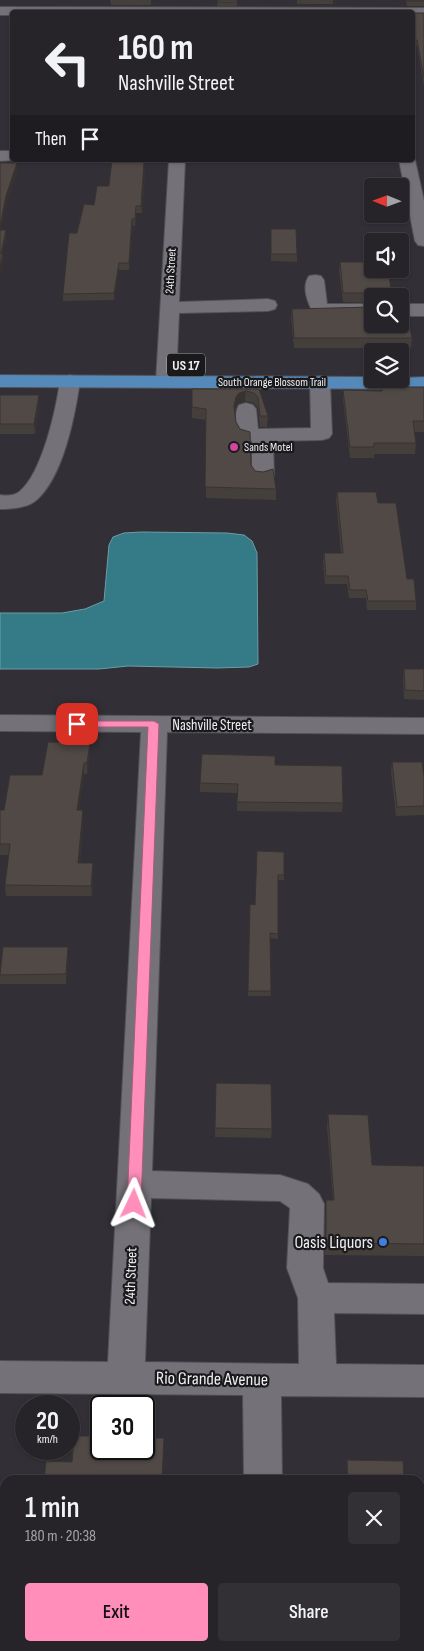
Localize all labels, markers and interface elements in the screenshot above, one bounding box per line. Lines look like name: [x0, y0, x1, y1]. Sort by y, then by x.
text: 160 m: [118, 27, 194, 70]
icon: left: [35, 30, 100, 95]
text: Nashville Street: [118, 70, 235, 97]
icon: arrive: [76, 125, 104, 153]
text: Then: [35, 128, 66, 151]
north arrow: [364, 178, 409, 222]
map controls: [364, 178, 409, 388]
button: sound: [364, 233, 409, 278]
street label: 24th Street: [162, 247, 180, 294]
button: search: [364, 288, 409, 333]
button: layers: [364, 343, 409, 388]
road number: US 17: [167, 354, 205, 376]
street label: South Orange Blossom Trail: [218, 375, 326, 390]
place label: Sands Motel: [244, 440, 293, 455]
marker: Sands Motel: [228, 441, 240, 453]
pin: [56, 703, 98, 745]
icon: arrive: [63, 710, 91, 738]
street label: Nashville Street: [172, 716, 252, 735]
position arrow: [107, 1177, 159, 1229]
place label: Oasis Liquors: [294, 1232, 373, 1253]
marker: Oasis Liquors: [377, 1236, 389, 1248]
street label: 24th Street: [121, 1247, 142, 1305]
street label: Rio Grande Avenue: [156, 1368, 268, 1390]
speed limit sign: 30: [90, 1395, 155, 1460]
text: 20: [36, 1406, 59, 1437]
text: km/h: [37, 1432, 58, 1447]
text: 1 min: [25, 1490, 80, 1526]
button: close: [348, 1492, 400, 1544]
text: 180 m · 20:38: [25, 1527, 96, 1546]
button: Exit: [25, 1583, 208, 1641]
button: Share: [218, 1583, 400, 1641]

